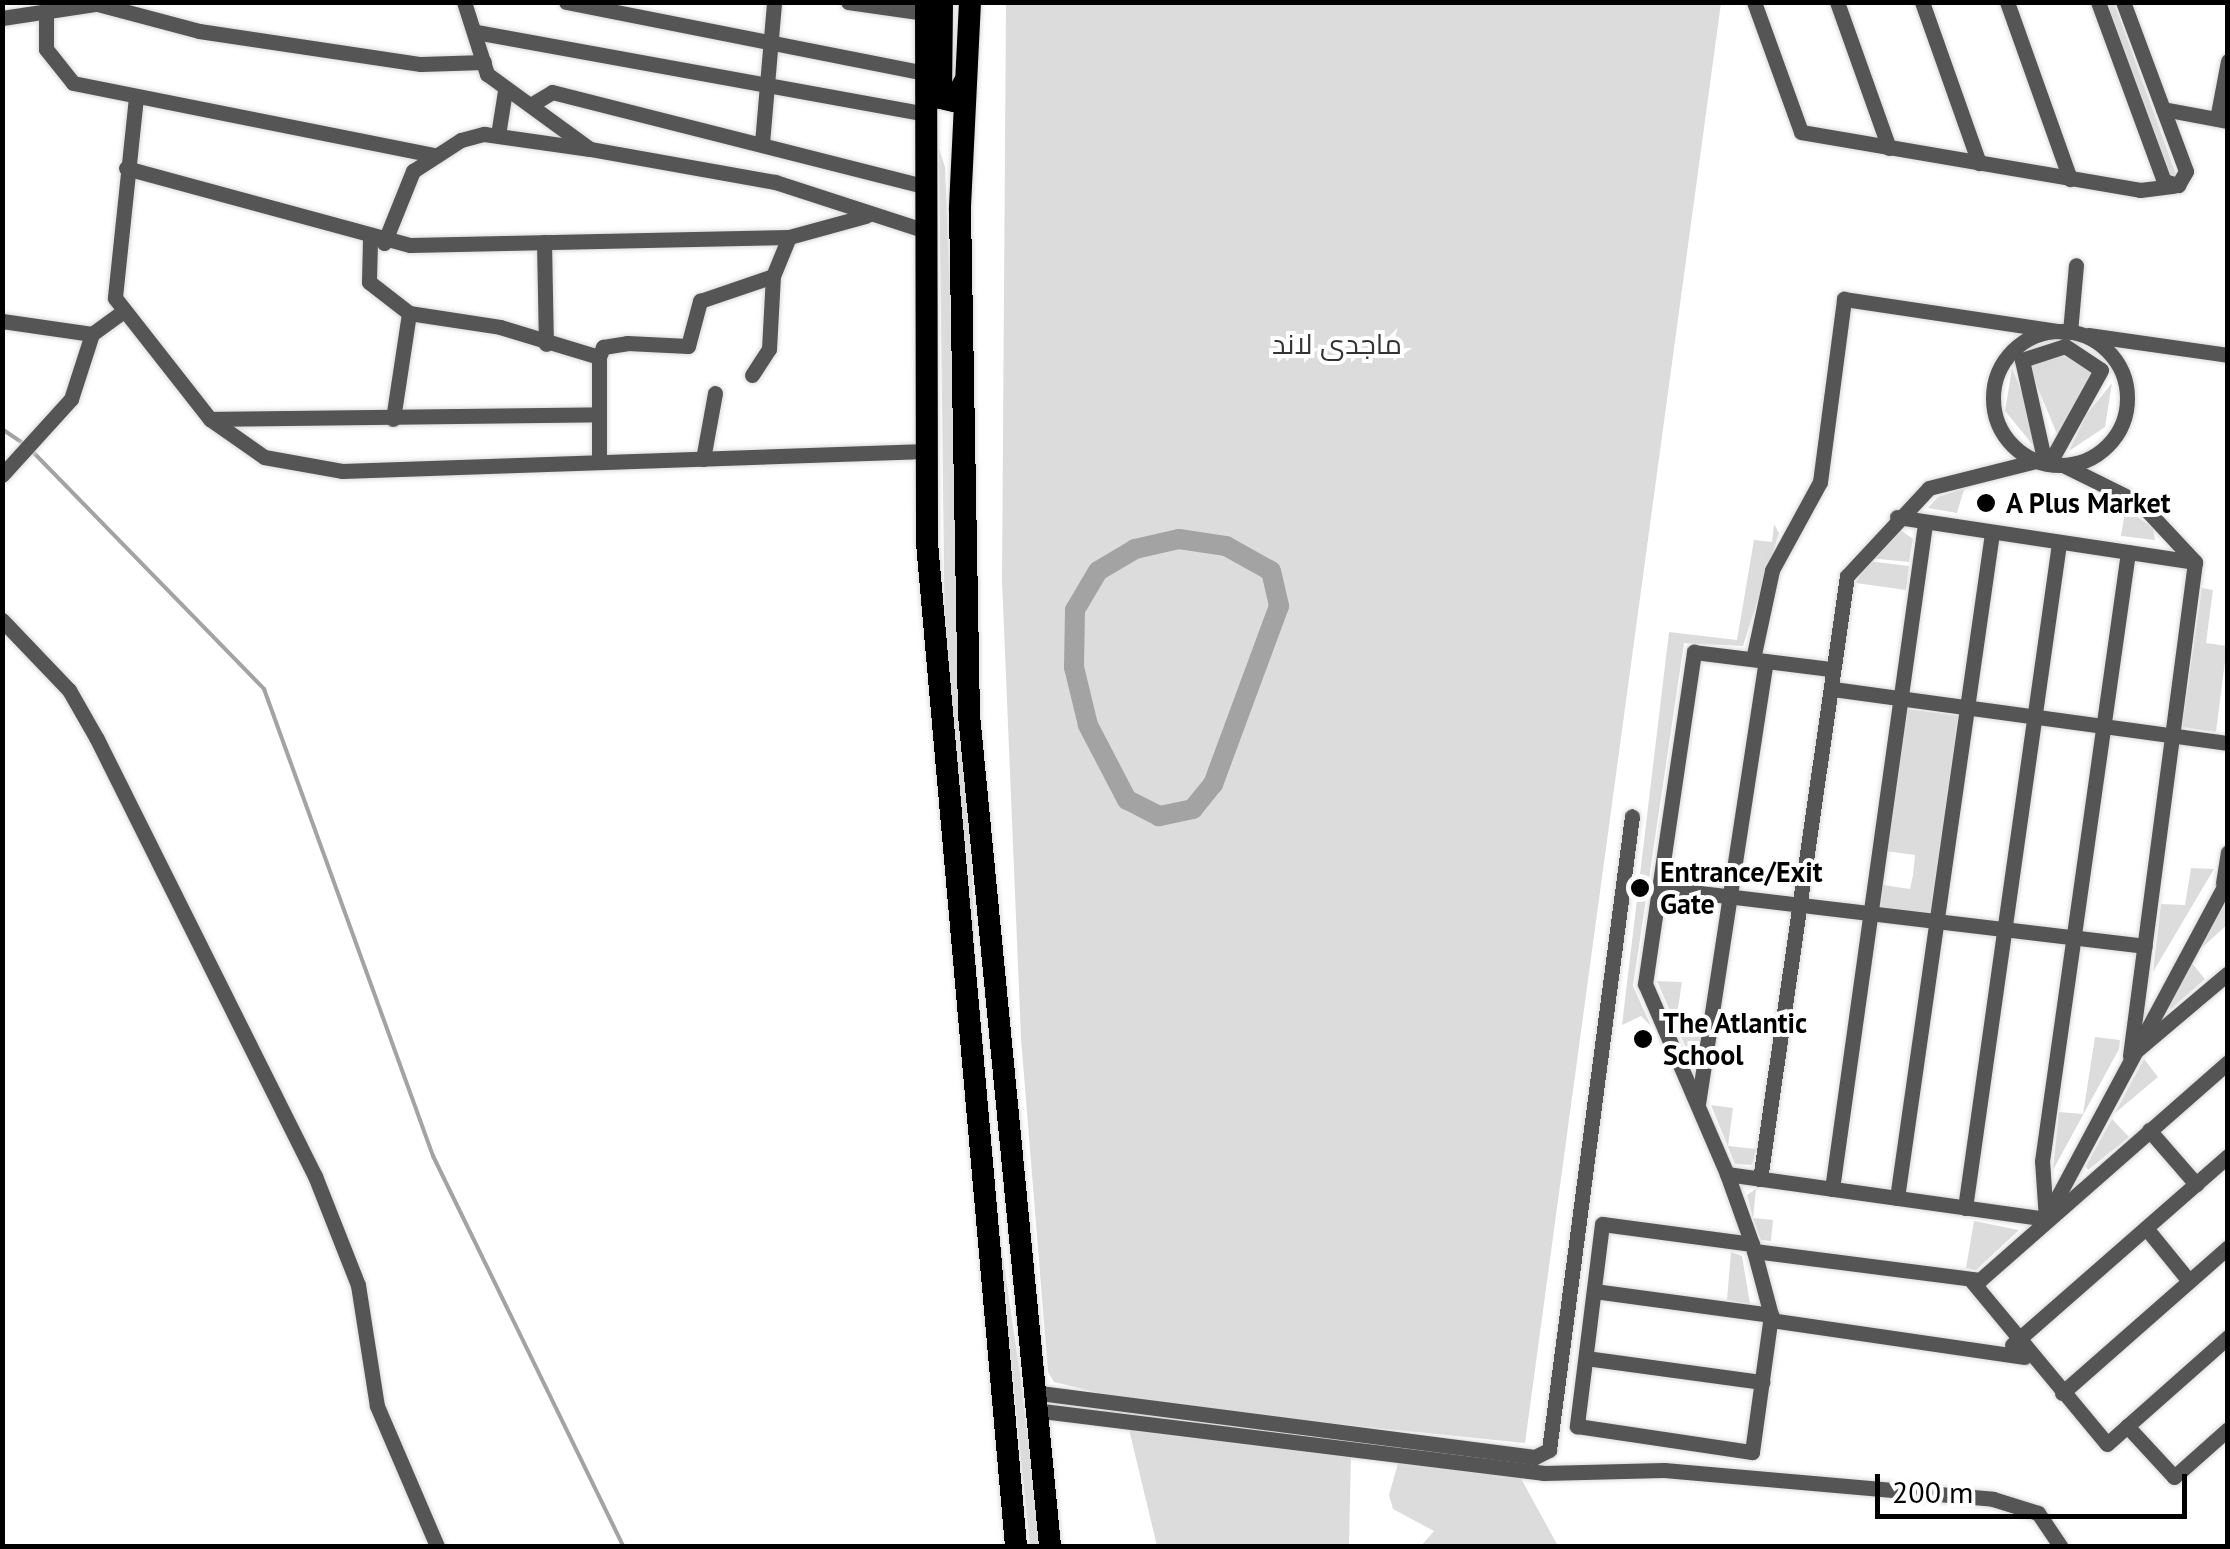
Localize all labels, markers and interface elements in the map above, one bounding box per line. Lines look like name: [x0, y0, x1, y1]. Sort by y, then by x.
park label: ماجدی لاند: [1272, 327, 1402, 361]
place label: A Plus Market: [2006, 486, 2172, 520]
marker: A Plus Market: [1975, 492, 1997, 514]
place label: Entrance/Exit Gate: [1660, 855, 1823, 921]
marker: Entrance/Exit Gate: [1629, 877, 1651, 899]
place label: The Atlantic School: [1663, 1006, 1808, 1072]
marker: The Atlantic School: [1632, 1028, 1654, 1050]
scale bar: [1880, 1454, 2192, 1516]
text: 200 m: [1892, 1472, 1973, 1511]

